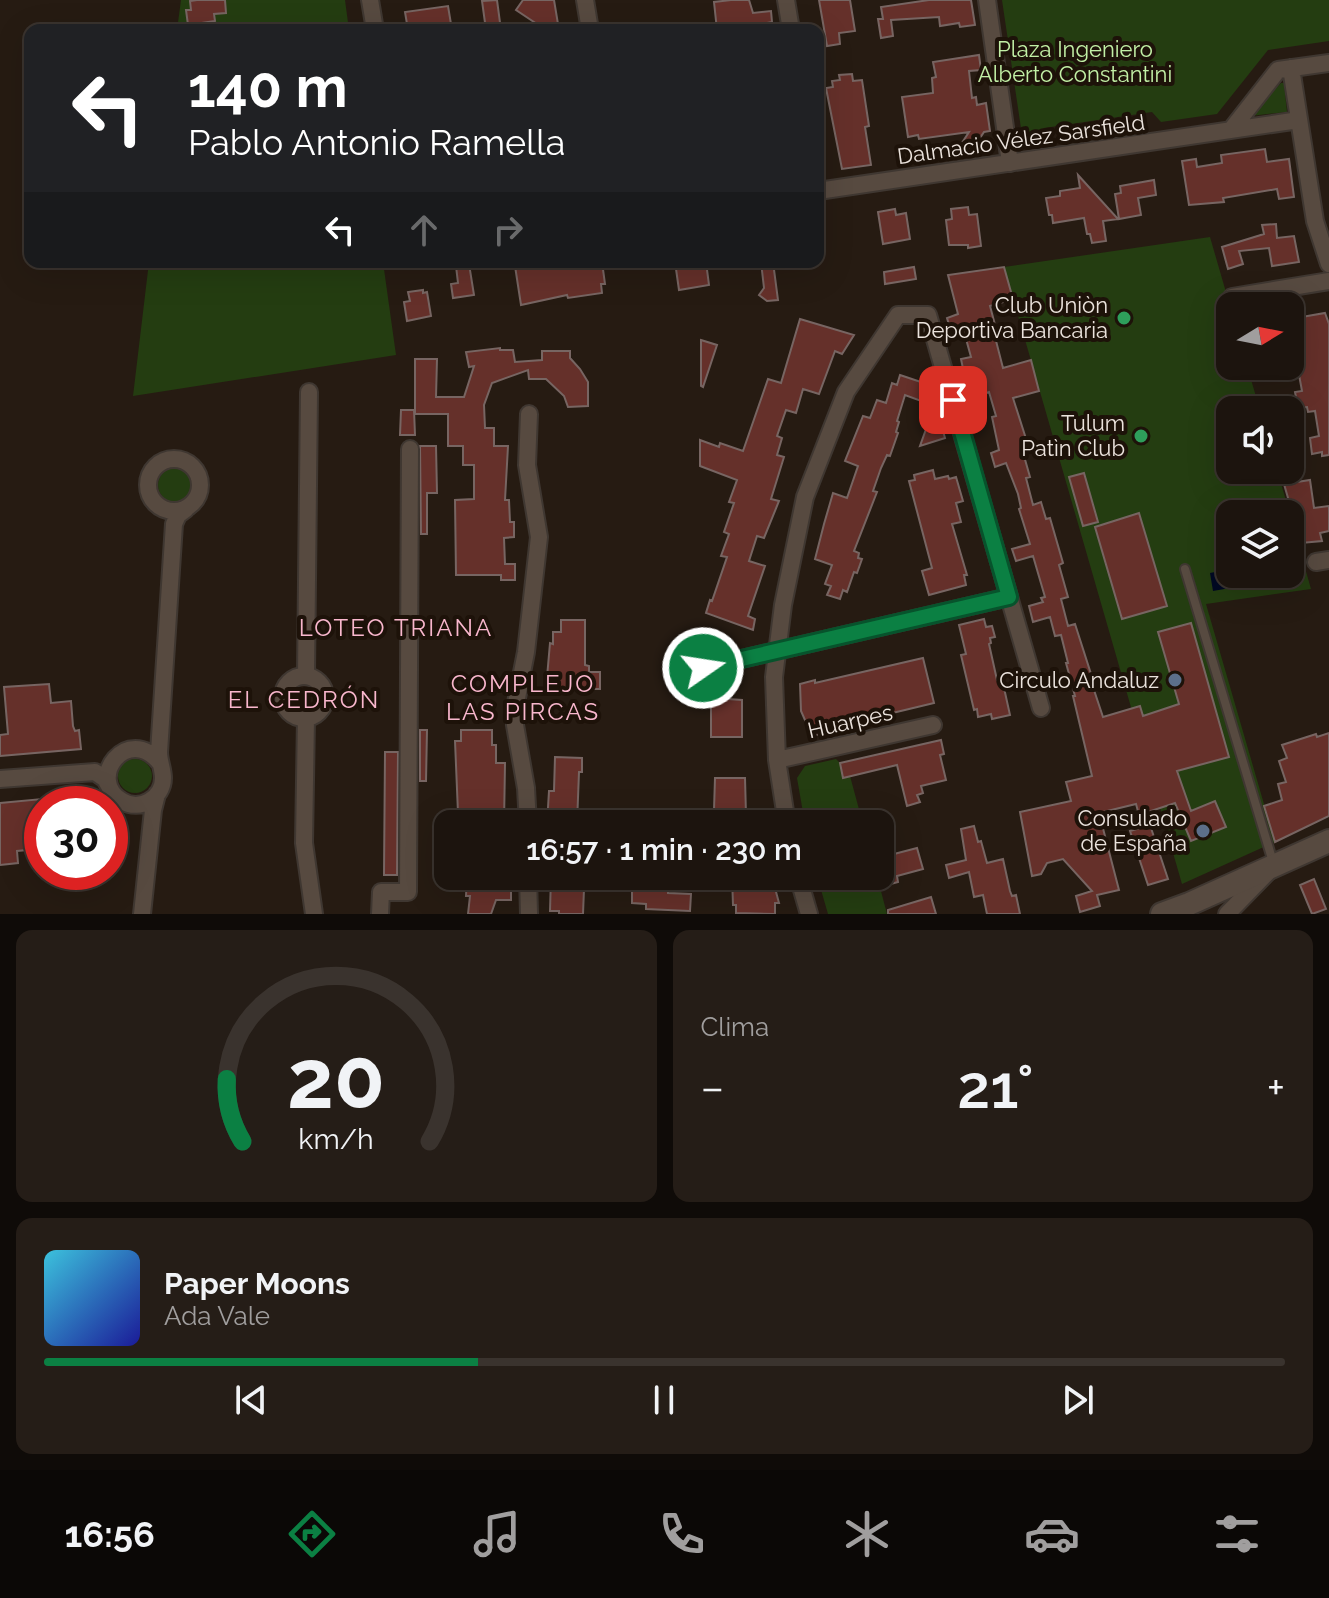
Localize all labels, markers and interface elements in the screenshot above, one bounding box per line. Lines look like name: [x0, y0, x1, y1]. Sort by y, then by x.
park label: Plaza Ingeniero Alberto Constantini: [978, 36, 1172, 87]
text: 140 m: [188, 54, 348, 120]
icon: left: [56, 56, 160, 160]
street label: Dalmacio Vélez Sarsfield: [896, 109, 1146, 169]
text: Pablo Antonio Ramella: [188, 121, 565, 163]
icon: left: [318, 208, 362, 252]
icon: ahead: [402, 208, 446, 252]
icon: right: [486, 208, 530, 252]
place label: Club Uniòn Deportiva Bancaria: [916, 292, 1108, 343]
north arrow: [1216, 292, 1304, 380]
map controls: [1216, 292, 1304, 588]
marker: Club Uniòn Deportiva Bancaria: [1115, 309, 1133, 327]
pin: [919, 366, 987, 434]
icon: arrive: [931, 378, 975, 422]
button: sound: [1216, 396, 1304, 484]
place label: Tulum Patìn Club: [1021, 410, 1125, 461]
marker: Tulum Patìn Club: [1132, 427, 1150, 445]
button: layers: [1216, 500, 1304, 588]
district label: LOTEO TRIANA: [299, 613, 493, 642]
position arrow: [661, 626, 745, 710]
place label: Circulo Andaluz: [999, 667, 1159, 693]
district label: COMPLEJO LAS PIRCAS: [446, 669, 600, 726]
marker: Circulo Andaluz: [1166, 671, 1184, 689]
district label: EL CEDRÓN: [228, 685, 380, 714]
street label: Huarpes: [805, 699, 895, 743]
speed limit sign: 30: [24, 786, 128, 890]
place label: Consulado de España: [1078, 805, 1187, 856]
marker: Consulado de España: [1194, 822, 1212, 840]
text: 16:57 · 1 min · 230 m: [526, 832, 802, 867]
text: Clima: [701, 1012, 769, 1042]
text: 20: [287, 1030, 385, 1127]
text: 21°: [957, 1052, 1034, 1122]
text: −: [701, 1062, 724, 1113]
text: +: [1267, 1062, 1285, 1113]
text: km/h: [299, 1122, 374, 1156]
text: Paper Moons: [164, 1266, 350, 1301]
text: Ada Vale: [164, 1301, 270, 1331]
icon: previous: [229, 1378, 273, 1422]
icon: pause: [642, 1378, 686, 1422]
icon: next: [1056, 1378, 1100, 1422]
icon: directions: [284, 1506, 340, 1562]
icon: music: [469, 1506, 525, 1562]
icon: phone: [654, 1506, 710, 1562]
icon: climate: [839, 1506, 895, 1562]
icon: car: [1024, 1506, 1080, 1562]
icon: filters: [1209, 1506, 1265, 1562]
text: 16:56: [64, 1513, 155, 1555]

